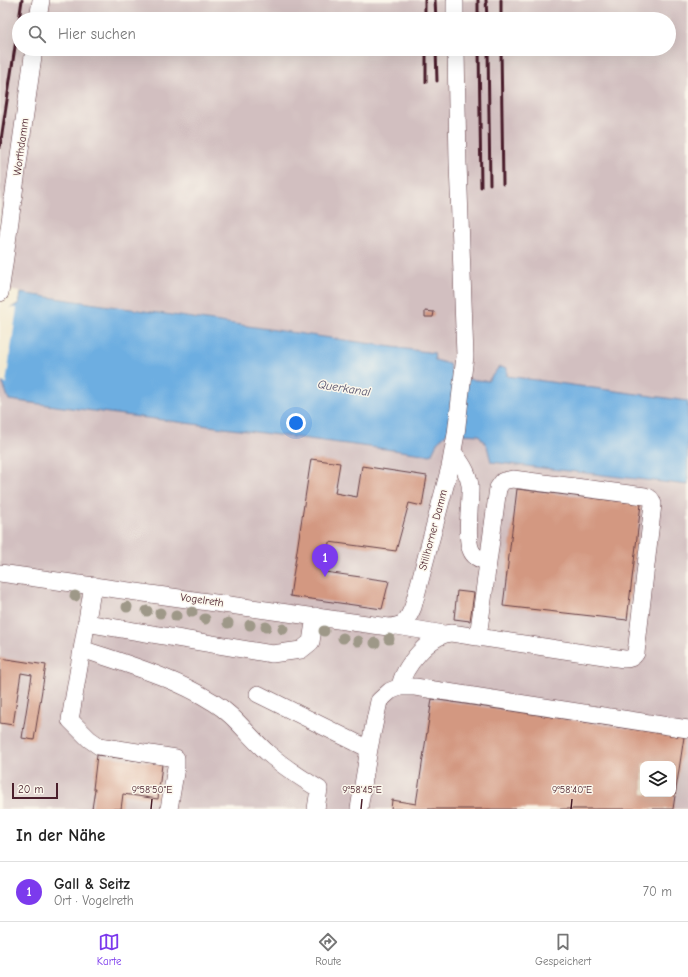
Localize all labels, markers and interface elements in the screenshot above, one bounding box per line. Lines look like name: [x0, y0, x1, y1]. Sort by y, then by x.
search box: [12, 12, 676, 56]
icon: search: [26, 23, 48, 45]
text: Hier suchen: [58, 25, 136, 43]
street label: Worthdamm: [11, 117, 31, 177]
water label: Querkanal: [317, 377, 372, 399]
your location: [286, 413, 306, 433]
street label: Stillhorner Damm: [416, 488, 450, 572]
pin: 1: [312, 544, 338, 577]
street label: Vogelreth: [180, 591, 225, 609]
map controls: [640, 761, 676, 797]
button: layers: [640, 761, 676, 797]
scale bar: [12, 781, 58, 800]
text: 20 m: [18, 783, 43, 796]
text: 9°58'50"E: [132, 784, 172, 796]
text: 9°58'45"E: [342, 784, 382, 796]
text: 9°58'40"E: [552, 784, 592, 796]
text: In der Nähe: [16, 826, 105, 845]
text: Gall & Seitz: [54, 875, 130, 893]
text: 1: [26, 884, 32, 899]
text: 70 m: [643, 884, 672, 899]
text: Ort · Vogelreth: [54, 893, 134, 908]
tab: Karte: [97, 931, 121, 968]
tab: Route: [315, 931, 341, 968]
tab: Gespeichert: [535, 931, 591, 968]

